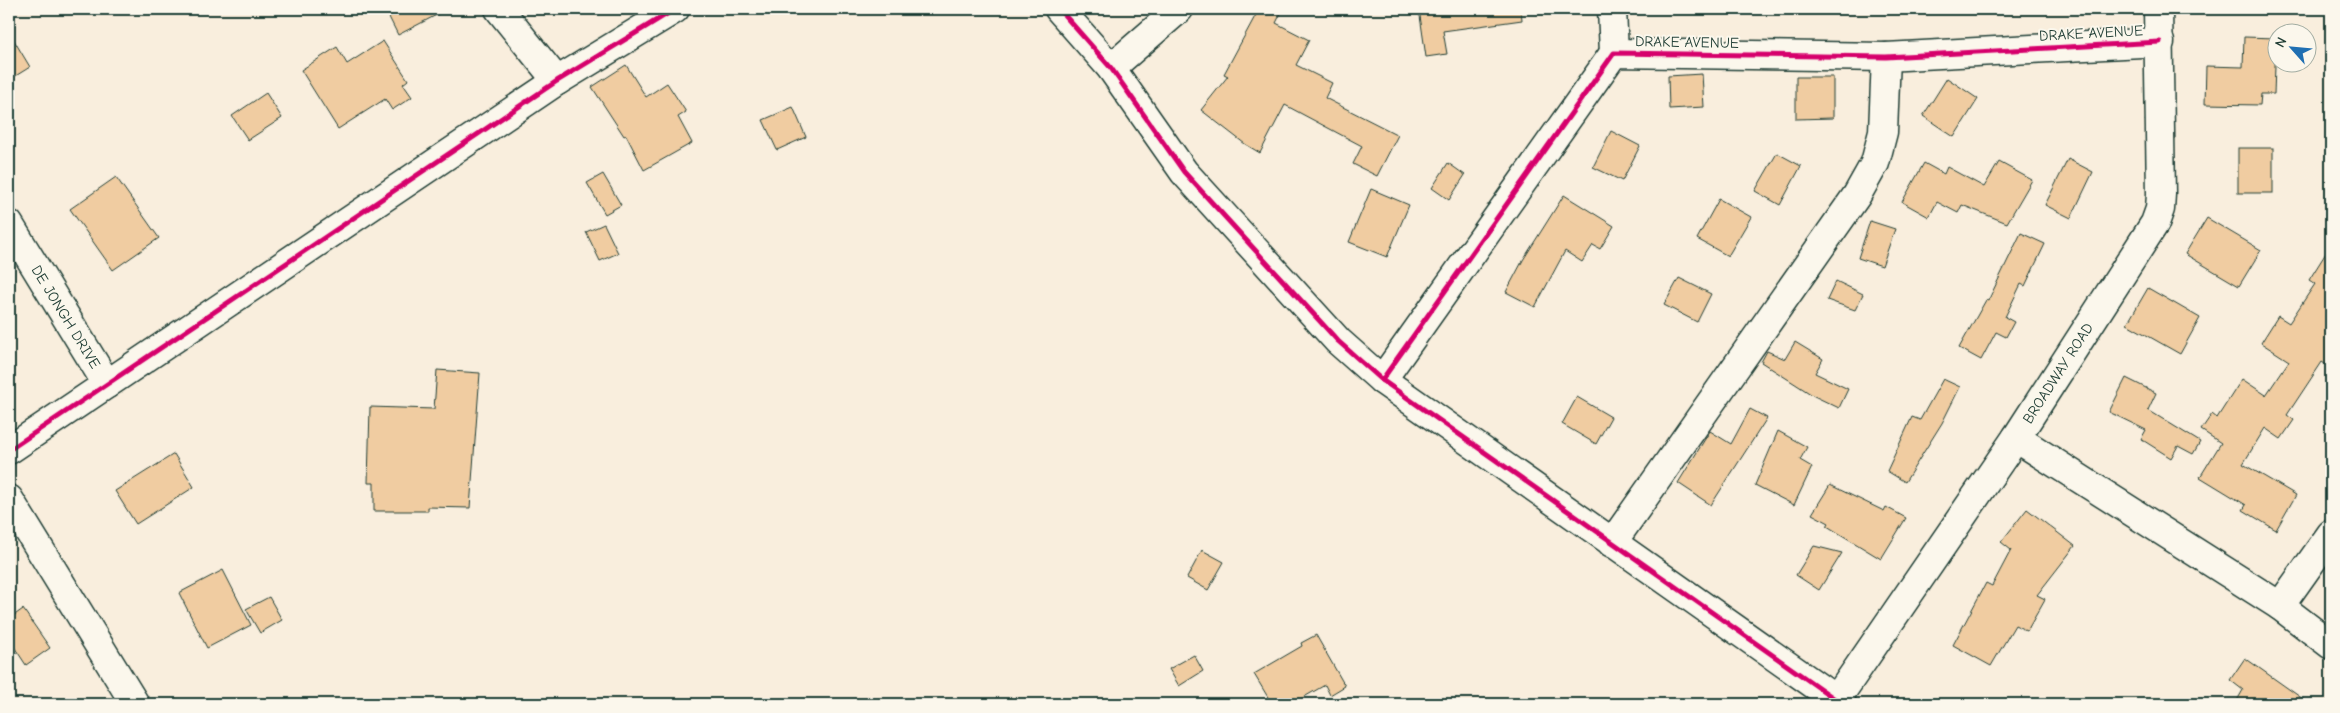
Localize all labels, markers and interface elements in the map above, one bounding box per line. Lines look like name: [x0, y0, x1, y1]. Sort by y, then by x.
street label: DRAKE AVENUE: [2039, 21, 2143, 45]
north arrow: [2268, 22, 2318, 72]
street label: DRAKE AVENUE: [1635, 32, 1739, 52]
text: N: [2271, 34, 2291, 50]
street label: DE JONGH DRIVE: [27, 262, 104, 372]
street label: BROADWAY ROAD: [2019, 319, 2097, 427]

